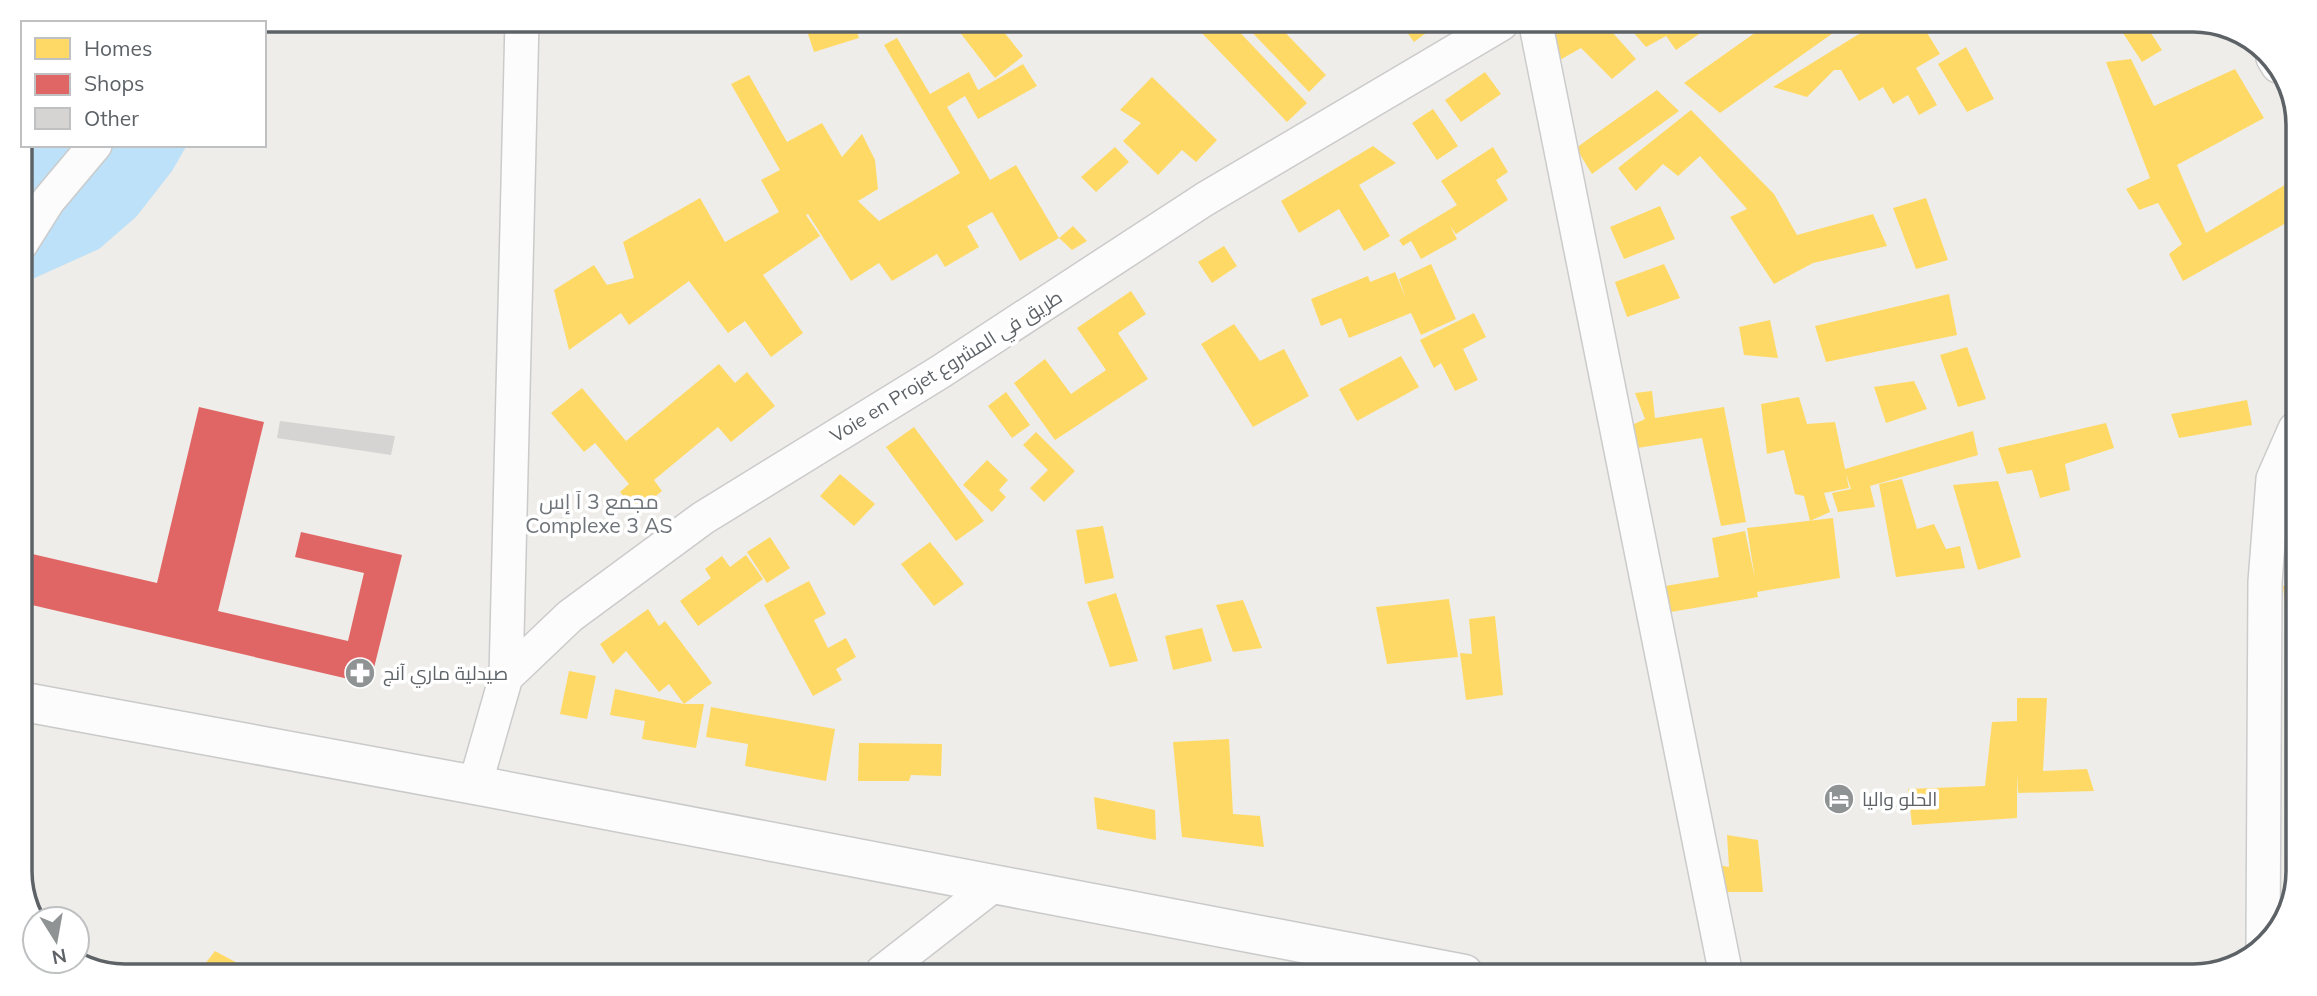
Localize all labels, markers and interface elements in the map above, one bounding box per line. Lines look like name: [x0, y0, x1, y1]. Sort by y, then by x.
legend: [21, 21, 266, 147]
text: Homes: [84, 35, 152, 61]
text: Shops: [84, 70, 144, 96]
text: Other: [84, 105, 139, 131]
street label: Voie en Projet طريق في المشروع: [826, 285, 1068, 450]
district label: مجمع 3 آ إس Complexe 3 AS: [525, 488, 673, 538]
pharmacy icon: صيدلية ماري آنج: [343, 656, 377, 690]
place label: صيدلية ماري آنج: [383, 661, 508, 688]
hotel icon: الحلو واليا: [1822, 782, 1856, 816]
place label: الحلو واليا: [1862, 787, 1937, 811]
north arrow: [21, 905, 91, 975]
text: N: [50, 944, 69, 970]

